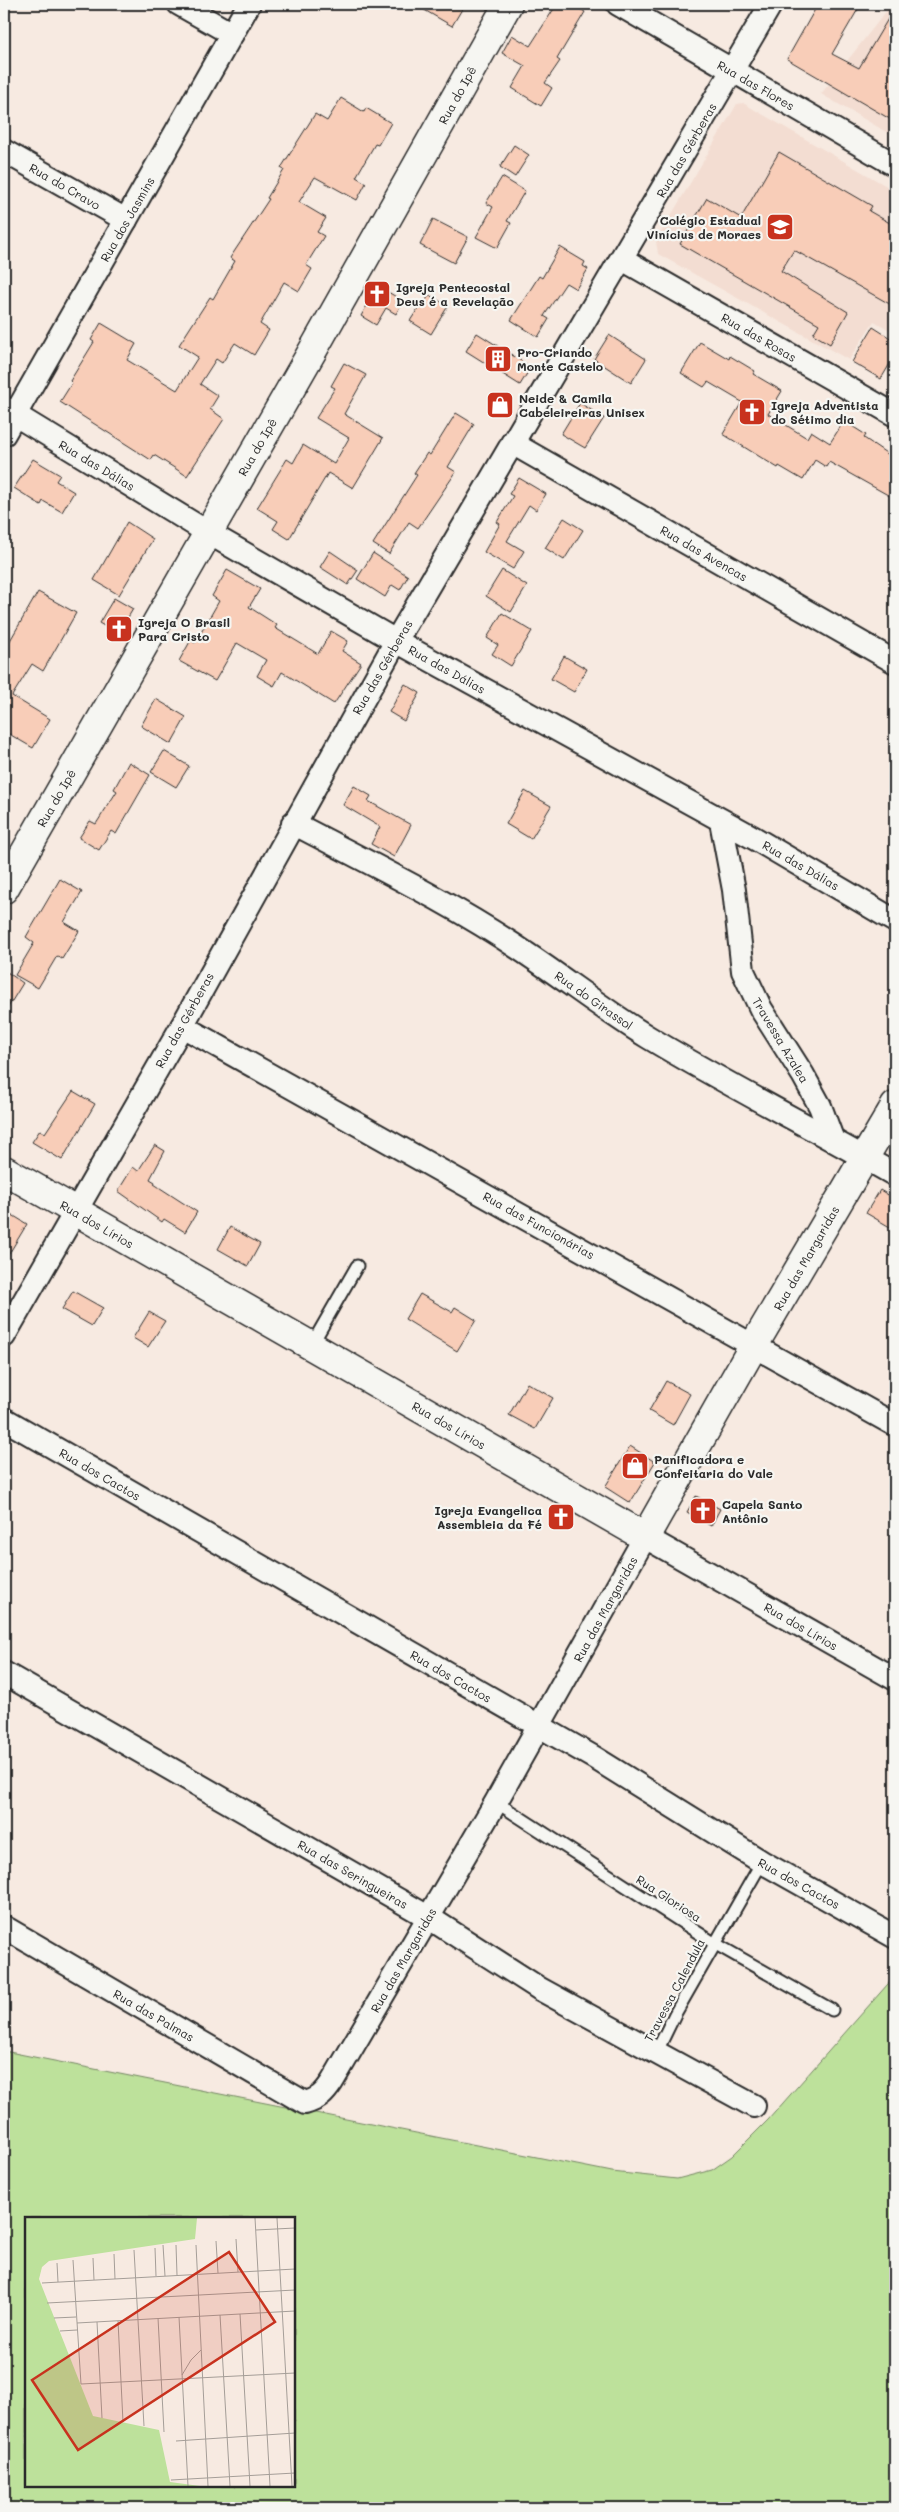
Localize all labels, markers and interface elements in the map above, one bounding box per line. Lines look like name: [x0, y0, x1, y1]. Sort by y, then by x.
street label: Rua das Flores: [715, 56, 798, 114]
street label: Rua do Ipê: [434, 63, 480, 127]
street label: Rua das Gérberas: [652, 99, 720, 200]
street label: Rua do Cravo: [27, 159, 103, 213]
street label: Rua dos Jasmins: [96, 173, 158, 264]
place label: Colégio Estadual Vinícius de Moraes: [647, 212, 761, 242]
school or university icon: Colégio Estadual Vinícius de Moraes: [765, 212, 795, 242]
church icon: Igreja Pentecostal Deus é a Revelação: [362, 279, 392, 309]
place label: Igreja Pentecostal Deus é a Revelação: [396, 279, 514, 309]
street label: Rua das Rosas: [719, 309, 800, 365]
building icon: Pro-Criando Monte Castelo: [483, 344, 513, 374]
place label: Pro-Criando Monte Castelo: [517, 344, 603, 374]
shop icon: Neide & Camila Cabeleireiras Unisex: [485, 390, 515, 420]
place label: Neide & Camila Cabeleireiras Unisex: [519, 390, 645, 420]
church icon: Igreja Adventista do Sétimo dia: [737, 397, 767, 427]
place label: Igreja Adventista do Sétimo dia: [771, 397, 879, 427]
street label: Rua do Ipê: [234, 415, 280, 479]
street label: Rua das Dálias: [56, 436, 138, 494]
street label: Rua das Avencas: [657, 522, 751, 585]
church icon: Igreja O Brasil Para Cristo: [104, 614, 134, 644]
place label: Igreja O Brasil Para Cristo: [138, 614, 230, 644]
street label: Rua das Gérberas: [348, 616, 416, 717]
street label: Rua das Dálias: [405, 641, 489, 697]
street label: Rua do Ipê: [33, 766, 79, 830]
street label: Rua das Dálias: [760, 837, 842, 894]
street label: Rua do Girassol: [552, 967, 636, 1033]
street label: Rua das Gérberas: [151, 969, 217, 1071]
street label: Travessa Azalea: [749, 994, 813, 1086]
street label: Rua das Funcionárias: [480, 1188, 598, 1262]
street label: Rua dos Lírios: [57, 1196, 137, 1252]
street label: Rua das Margaridas: [769, 1203, 843, 1313]
street label: Rua dos Lírios: [409, 1397, 489, 1453]
street label: Rua dos Cactos: [56, 1444, 144, 1504]
shop icon: Panificadora e Confeitaria do Vale: [620, 1451, 650, 1481]
place label: Panificadora e Confeitaria do Vale: [654, 1451, 773, 1481]
church icon: Capela Santo Antônio: [688, 1496, 718, 1526]
place label: Capela Santo Antônio: [722, 1496, 802, 1526]
place label: Igreja Evangelica Assembleia da Fé: [435, 1502, 542, 1532]
church icon: Igreja Evangelica Assembleia da Fé: [546, 1502, 576, 1532]
street label: Rua das Margaridas: [569, 1553, 641, 1665]
street label: Rua dos Lírios: [761, 1598, 841, 1654]
street label: Rua dos Cactos: [407, 1646, 495, 1706]
street label: Rua das Seringueiras: [295, 1836, 411, 1912]
street label: Rua dos Cactos: [755, 1854, 843, 1912]
street label: Rua Gloriosa: [633, 1871, 705, 1925]
street label: Rua das Margaridas: [366, 1905, 440, 2015]
street label: Travessa Calendula: [640, 1936, 708, 2044]
street label: Rua das Palmas: [111, 1985, 198, 2045]
inset map: [25, 2217, 295, 2487]

